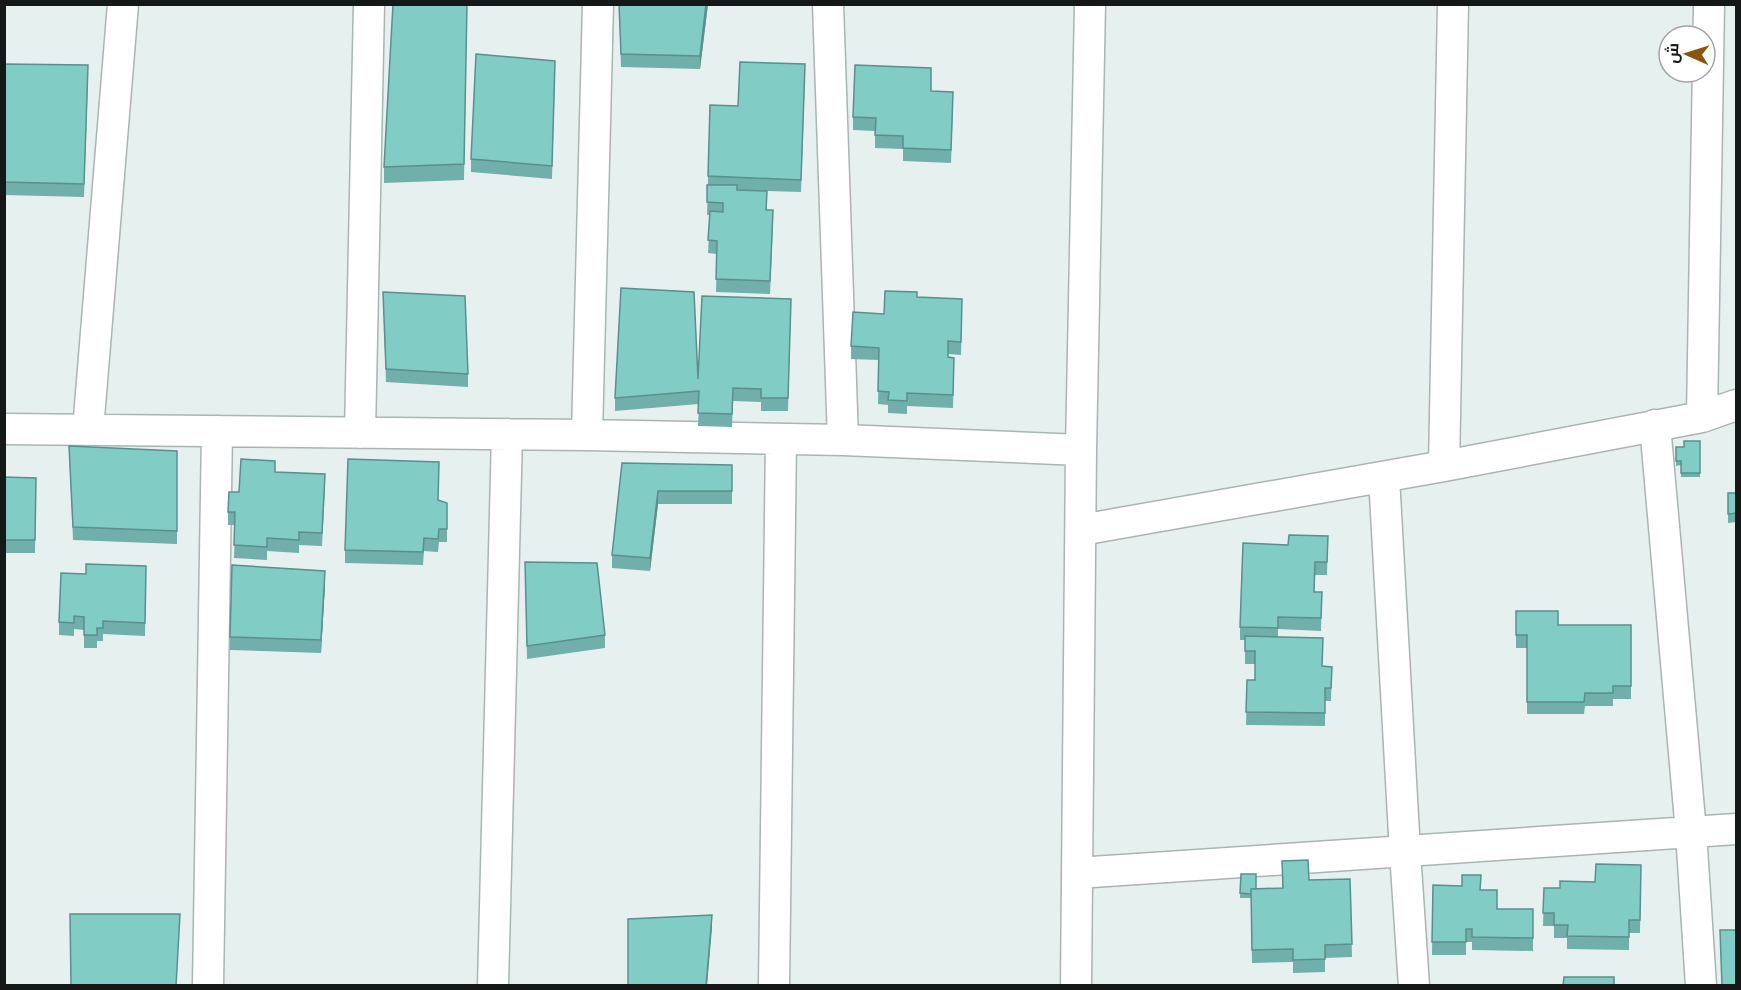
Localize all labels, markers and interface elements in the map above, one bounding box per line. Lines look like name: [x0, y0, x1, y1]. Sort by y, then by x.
north arrow: [1657, 24, 1717, 84]
text: ش: [1661, 42, 1683, 64]

